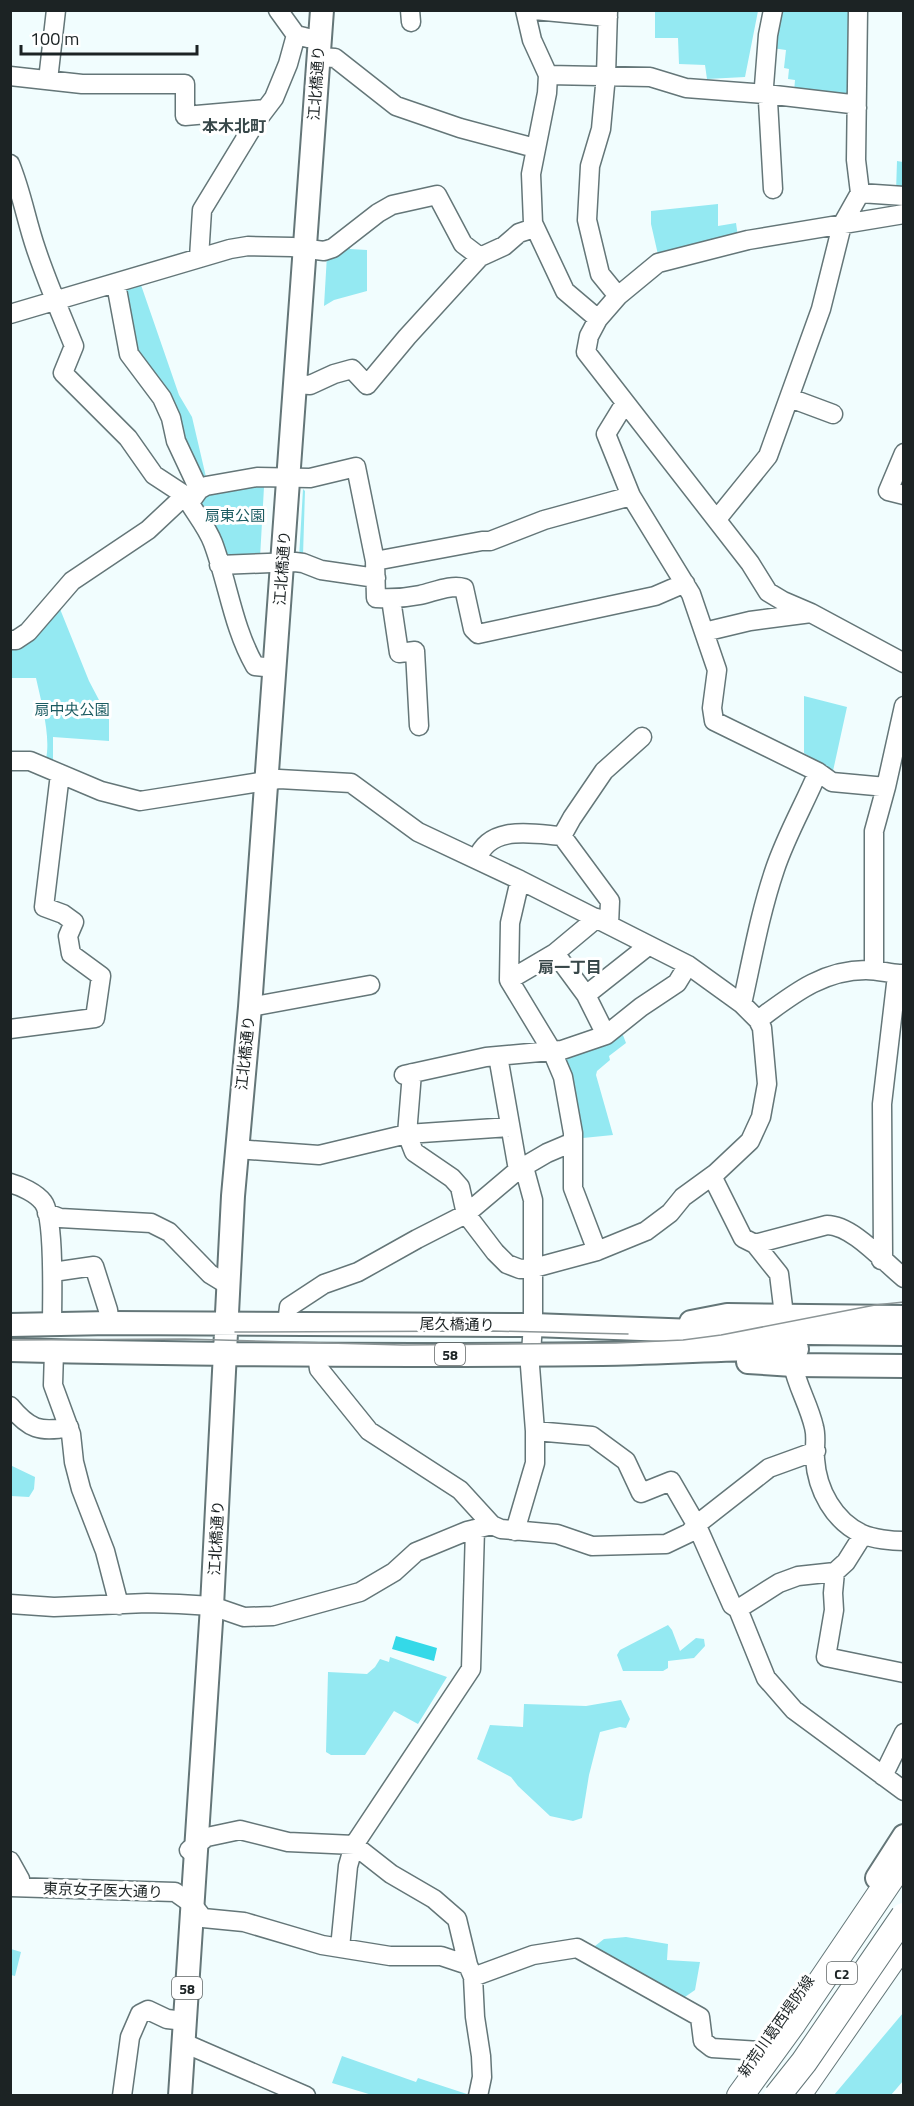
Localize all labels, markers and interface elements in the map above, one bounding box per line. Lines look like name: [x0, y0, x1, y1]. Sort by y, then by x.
scale bar: [21, 18, 196, 56]
text: 100 m: [30, 25, 79, 52]
street label: 江北橋通り: [302, 45, 330, 121]
district label: 本木北町: [202, 114, 266, 138]
park label: 扇東公園: [205, 504, 265, 527]
street label: 江北橋通り: [268, 530, 296, 606]
park label: 扇中央公園: [34, 698, 110, 721]
district label: 扇一丁目: [538, 955, 602, 979]
street label: 江北橋通り: [230, 1014, 260, 1092]
street label: 尾久橋通り: [419, 1312, 495, 1336]
road number: 58: [435, 1343, 465, 1365]
street label: 江北橋通り: [203, 1500, 229, 1576]
street label: 東京女子医大通り: [43, 1876, 163, 1904]
road number: C2: [827, 1962, 857, 1984]
street label: 新荒川葛西堤防線: [732, 1970, 820, 2082]
road number: 58: [172, 1977, 202, 1999]

